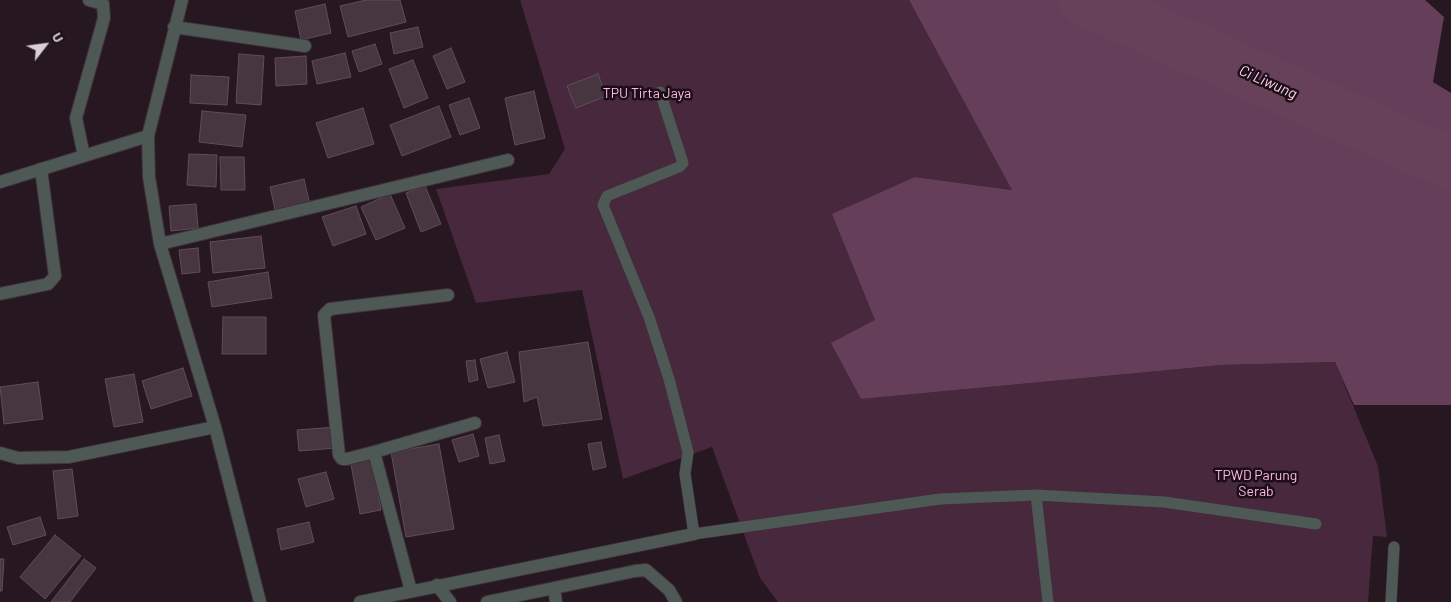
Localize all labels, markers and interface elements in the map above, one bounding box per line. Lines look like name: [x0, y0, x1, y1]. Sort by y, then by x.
north arrow: [20, 20, 70, 70]
text: U: [49, 29, 68, 45]
water label: Ci Liwung: [1236, 61, 1300, 103]
park label: TPU Tirta Jaya: [603, 85, 691, 101]
park label: TPWD Parung Serab: [1215, 467, 1297, 500]

